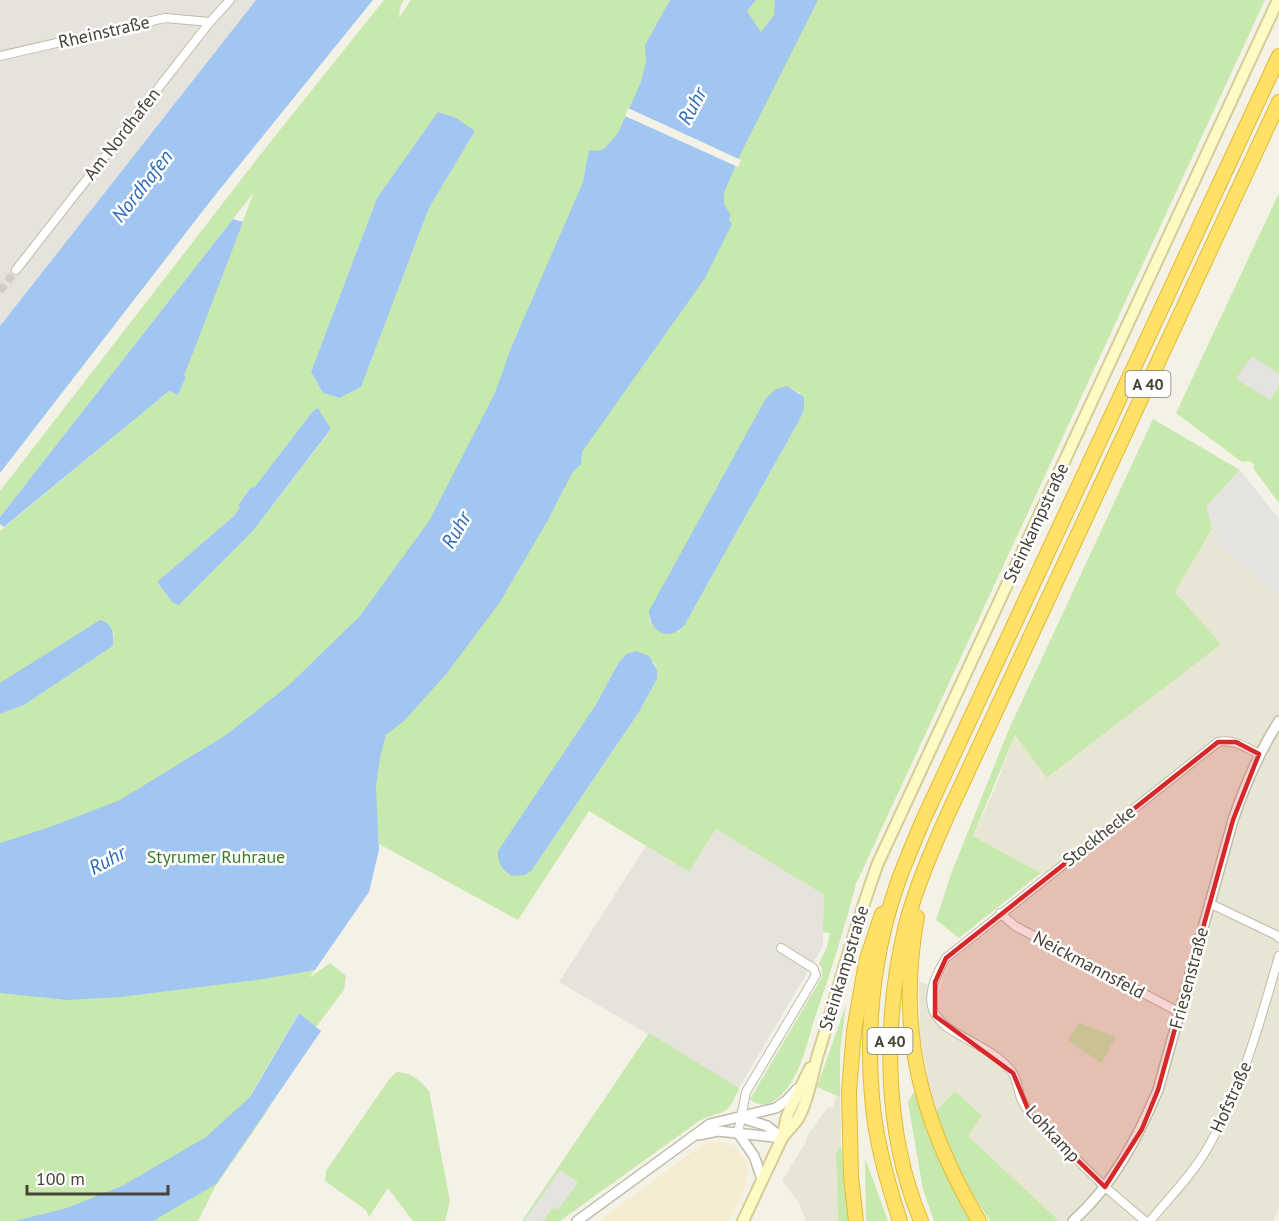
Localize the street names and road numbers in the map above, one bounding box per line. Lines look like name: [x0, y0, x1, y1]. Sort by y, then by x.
street label: Rheinstraße: [56, 10, 152, 53]
street label: Am Nordhafen: [78, 83, 165, 184]
road number: A 40: [1126, 371, 1170, 397]
street label: Steinkampstraße: [998, 459, 1073, 586]
street label: Stockhecke: [1058, 800, 1140, 871]
street label: Steinkampstraße: [814, 902, 873, 1033]
street label: Friesenstraße: [1164, 924, 1213, 1031]
street label: Neickmannsfeld: [1029, 925, 1149, 1004]
road number: A 40: [868, 1028, 912, 1054]
street label: Hofstraße: [1205, 1057, 1256, 1136]
street label: Lohkamp: [1021, 1100, 1086, 1167]

